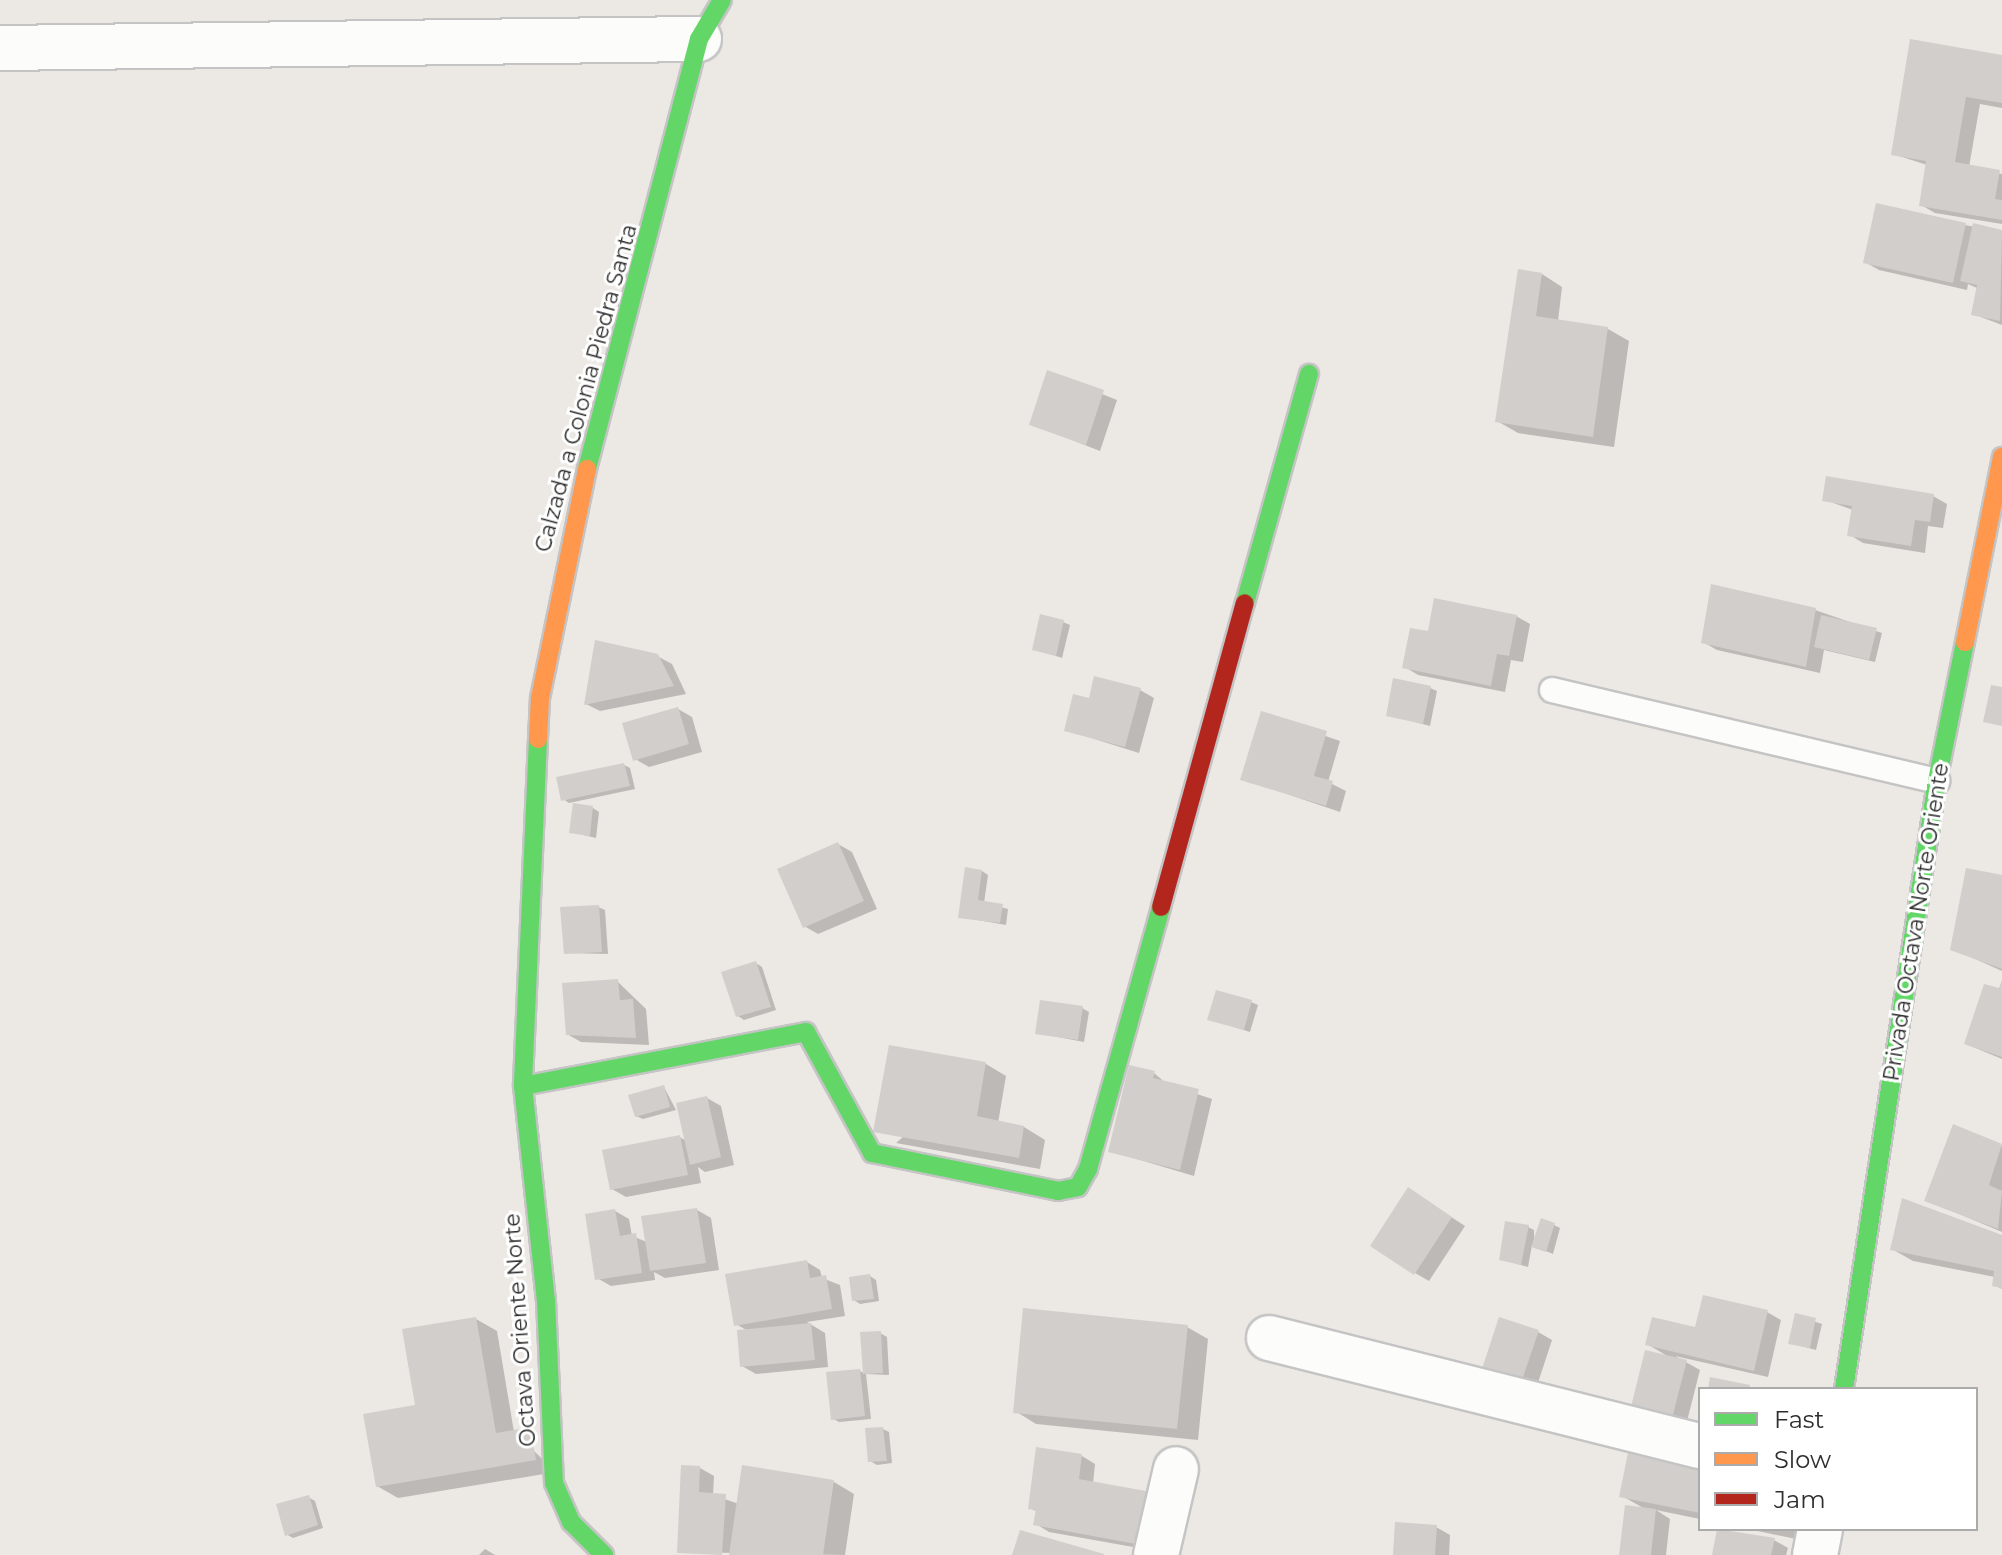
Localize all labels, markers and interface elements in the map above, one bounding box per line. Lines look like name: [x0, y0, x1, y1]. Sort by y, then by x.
street label: Calzada a Colonia Piedra Santa: [529, 221, 643, 555]
street label: Privada Octava Norte Oriente: [1878, 761, 1954, 1083]
street label: Octava Oriente Norte: [499, 1212, 541, 1448]
legend: [1698, 1387, 1978, 1531]
text: Fast: [1774, 1405, 1824, 1434]
text: Slow: [1774, 1445, 1831, 1474]
text: Jam: [1774, 1485, 1826, 1514]

